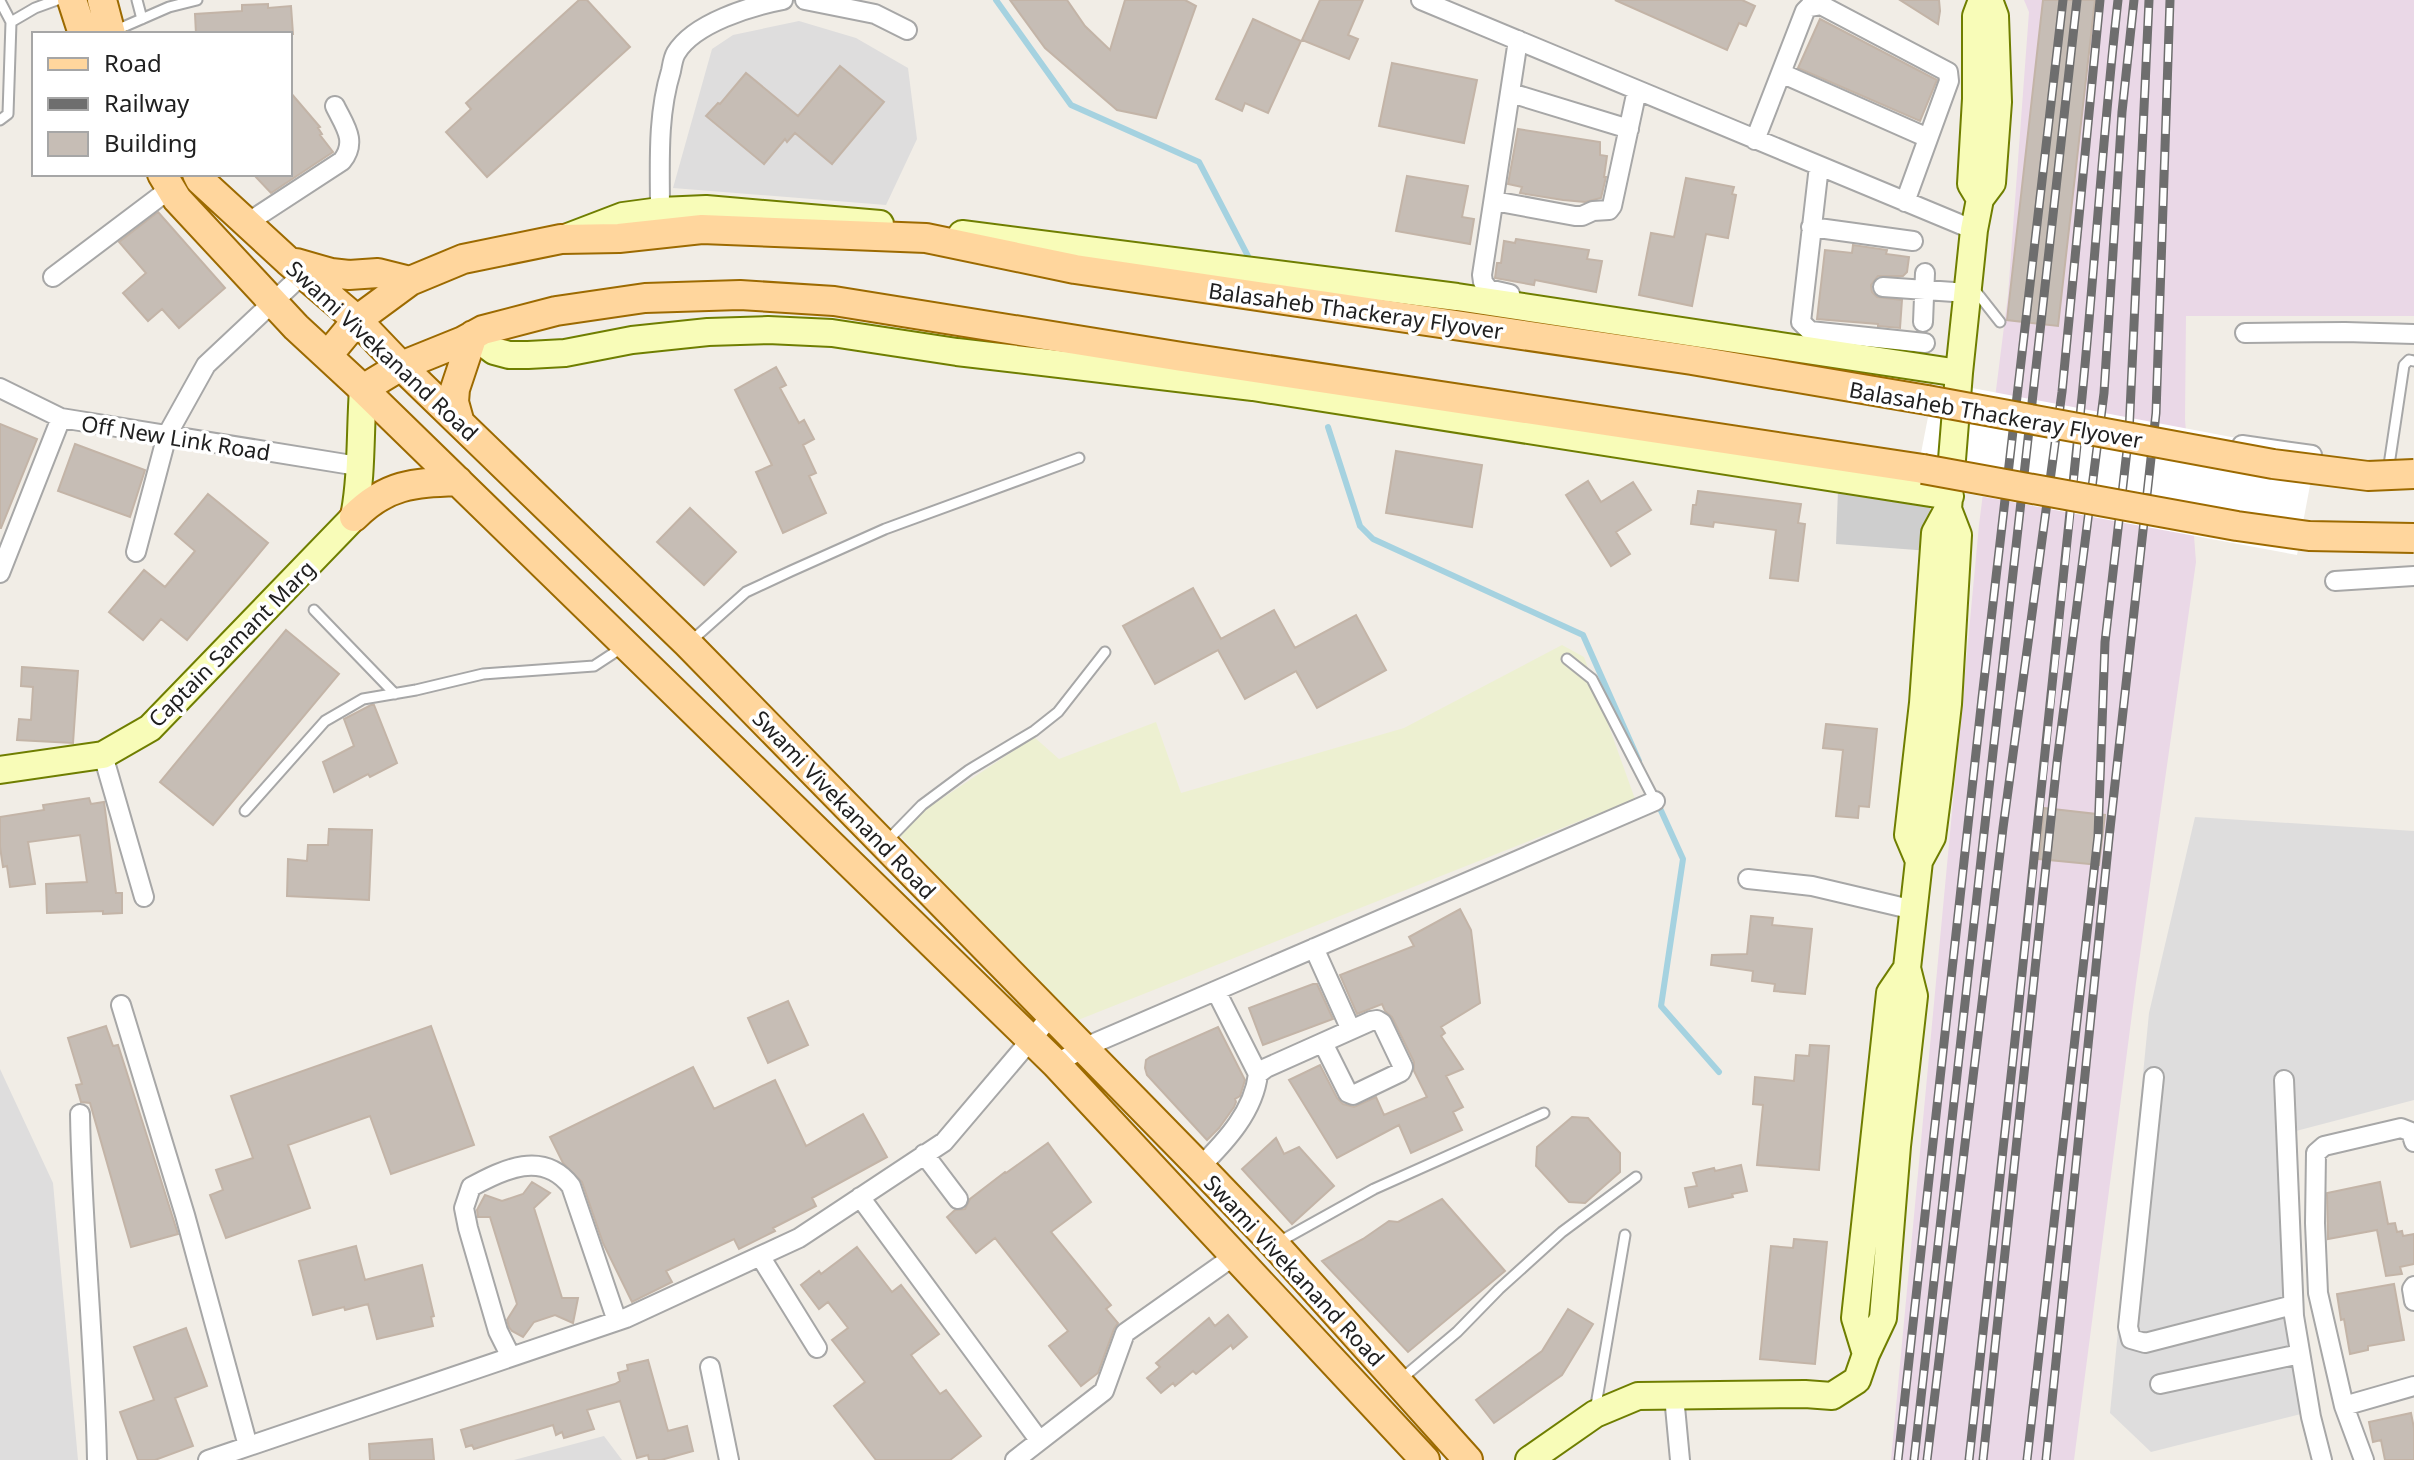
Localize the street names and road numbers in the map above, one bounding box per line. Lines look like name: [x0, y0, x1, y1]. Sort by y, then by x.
street label: Swami Vivekanand Road: [281, 253, 485, 447]
street label: Balasaheb Thackeray Flyover: [1207, 274, 1505, 346]
street label: Balasaheb Thackeray Flyover: [1847, 373, 2145, 455]
street label: Off New Link Road: [79, 407, 273, 467]
street label: Captain Samant Marg: [141, 553, 321, 733]
street label: Swami Vivekanand Road: [747, 703, 943, 905]
street label: Swami Vivekanand Road: [1198, 1168, 1392, 1372]

